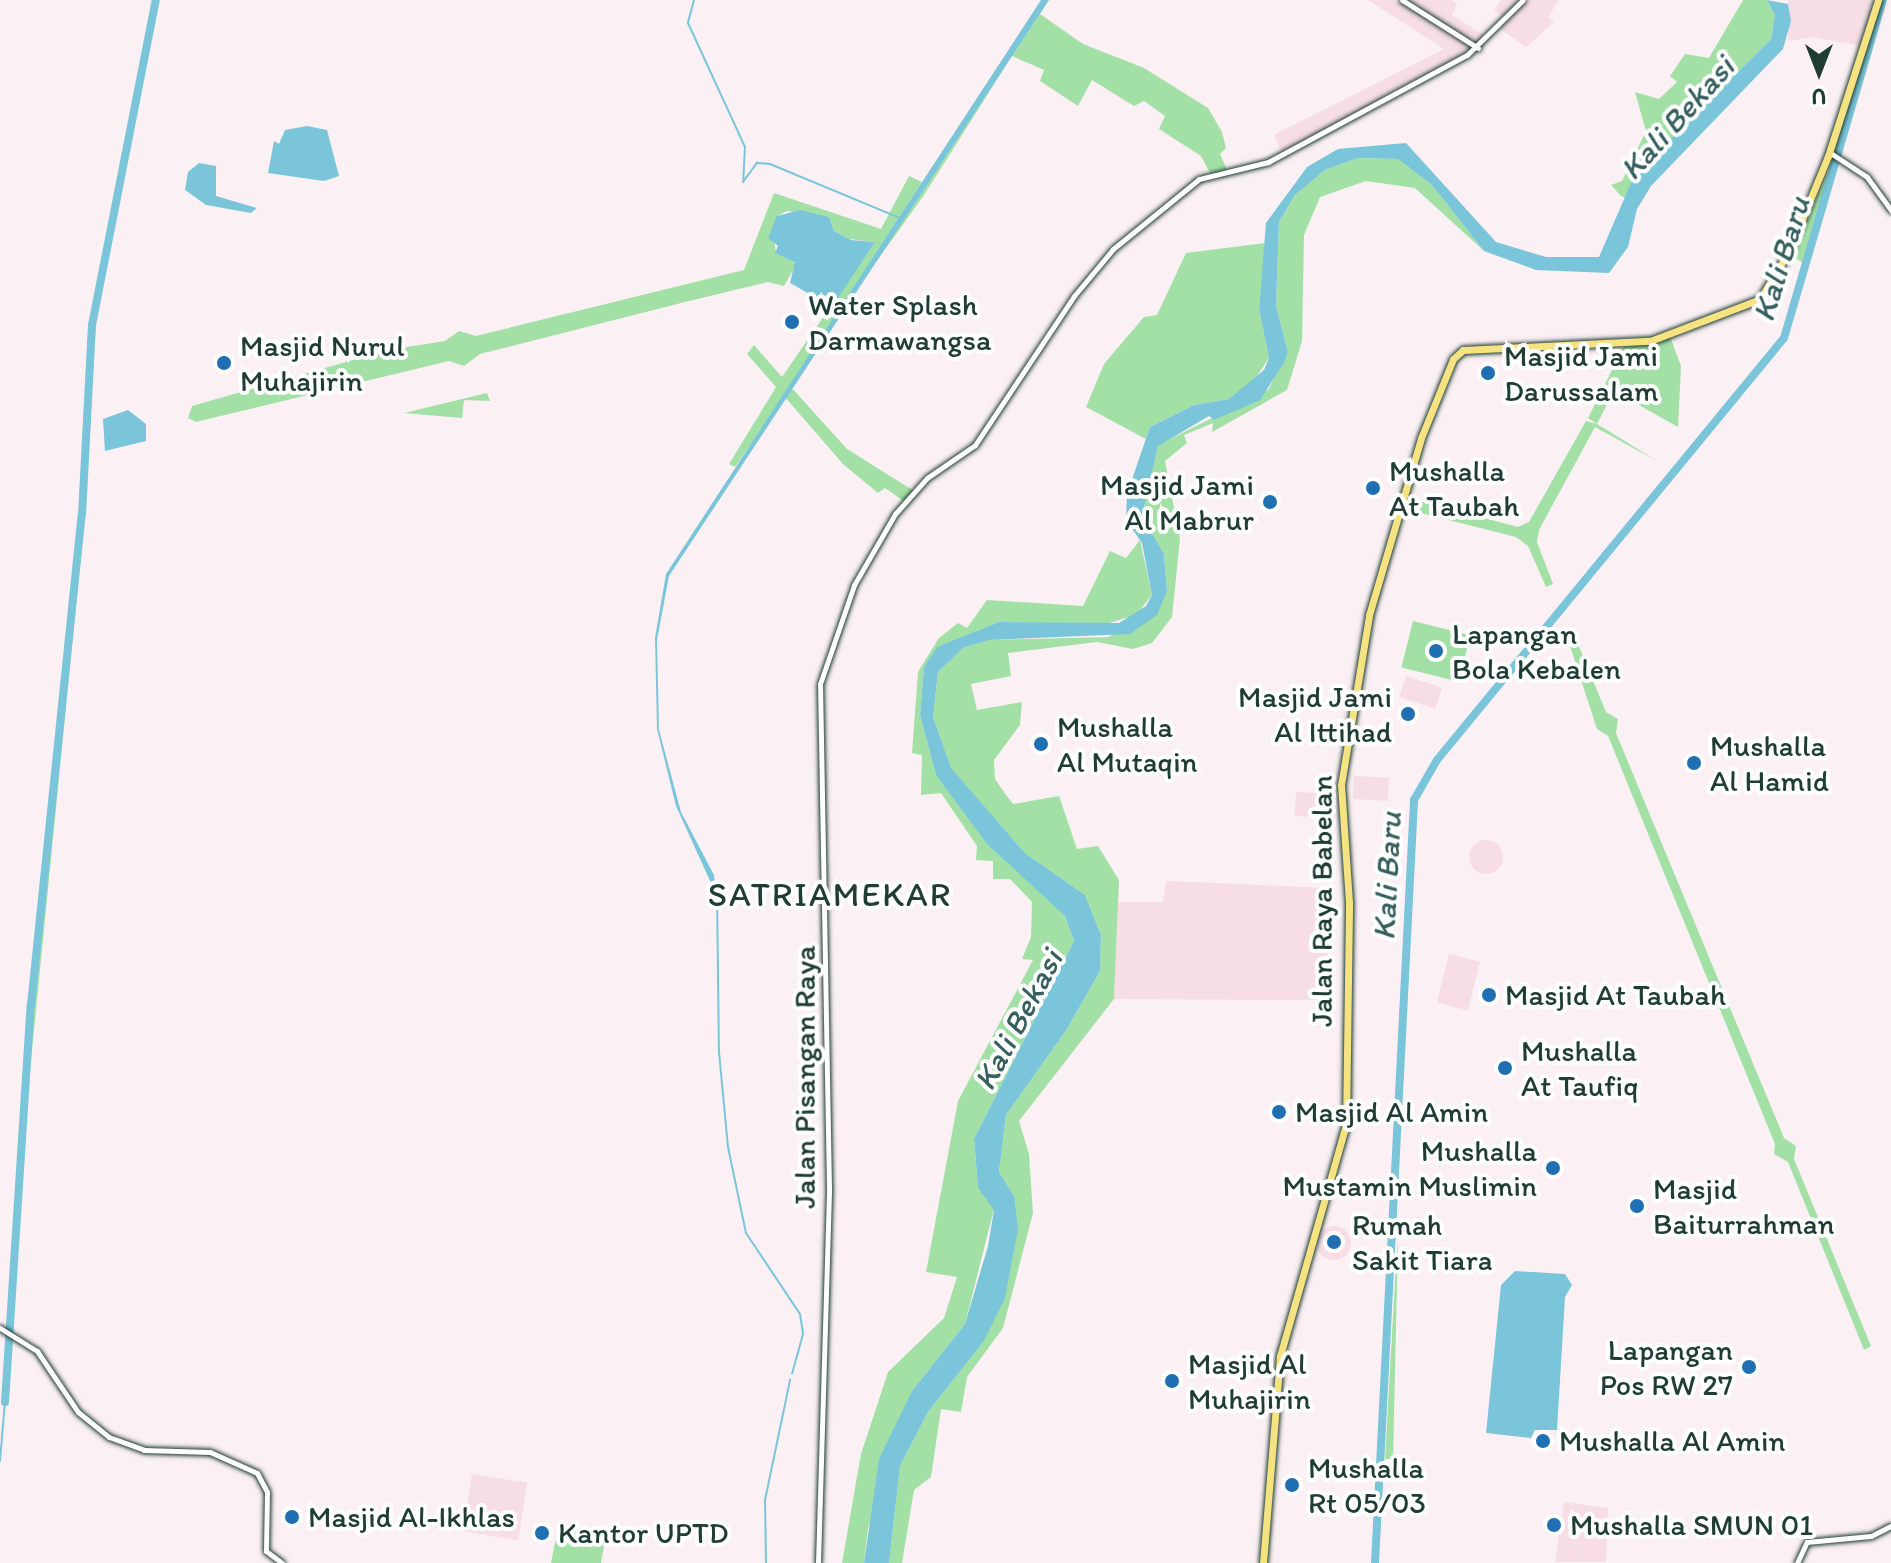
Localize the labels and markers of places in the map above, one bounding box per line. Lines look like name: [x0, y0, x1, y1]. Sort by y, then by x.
place label: Water Splash Darmawangsa: [808, 287, 992, 358]
marker: Water Splash Darmawangsa: [783, 313, 801, 331]
place label: Masjid Nurul Muhajirin: [240, 328, 404, 398]
place label: Masjid Jami Darussalam: [1504, 338, 1658, 408]
marker: Masjid Nurul Muhajirin: [215, 354, 233, 372]
marker: Masjid Jami Darussalam: [1479, 364, 1497, 382]
place label: Mushalla At Taubah: [1389, 453, 1519, 524]
place label: Masjid Jami Al Mabrur: [1101, 467, 1254, 538]
marker: Mushalla At Taubah: [1364, 479, 1382, 497]
marker: Masjid Jami Al Mabrur: [1261, 493, 1279, 511]
place label: Lapangan Bola Kebalen: [1452, 616, 1620, 686]
marker: Lapangan Bola Kebalen: [1427, 642, 1445, 660]
place label: Masjid Jami Al Ittihad: [1239, 679, 1392, 750]
marker: Masjid Jami Al Ittihad: [1399, 705, 1417, 723]
place label: Mushalla Al Mutaqin: [1057, 709, 1198, 780]
place label: Mushalla Al Hamid: [1710, 728, 1830, 798]
marker: Mushalla Al Mutaqin: [1032, 735, 1050, 753]
marker: Mushalla Al Hamid: [1685, 754, 1703, 772]
place label: Masjid At Taubah: [1505, 977, 1725, 1013]
marker: Masjid At Taubah: [1480, 986, 1498, 1004]
place label: Mushalla At Taufiq: [1521, 1033, 1639, 1104]
marker: Mushalla At Taufiq: [1496, 1059, 1514, 1077]
place label: Masjid Al Amin: [1295, 1094, 1488, 1130]
marker: Masjid Al Amin: [1270, 1103, 1288, 1121]
place label: Mushalla Mustamin Muslimin: [1281, 1133, 1537, 1204]
marker: Mushalla Mustamin Muslimin: [1544, 1159, 1562, 1177]
place label: Masjid Baiturrahman: [1653, 1171, 1835, 1242]
marker: Masjid Baiturrahman: [1628, 1197, 1646, 1215]
place label: Rumah Sakit Tiara: [1352, 1207, 1492, 1278]
marker: Rumah Sakit Tiara: [1323, 1231, 1345, 1253]
place label: Lapangan Pos RW 27: [1600, 1332, 1733, 1402]
place label: Masjid Al Muhajirin: [1188, 1346, 1311, 1416]
marker: Lapangan Pos RW 27: [1740, 1358, 1758, 1376]
marker: Masjid Al Muhajirin: [1163, 1372, 1181, 1390]
place label: Mushalla Al Amin: [1559, 1423, 1784, 1459]
marker: Mushalla Al Amin: [1534, 1432, 1552, 1450]
place label: Mushalla Rt 05/03: [1308, 1450, 1426, 1520]
marker: Mushalla Rt 05/03: [1283, 1476, 1301, 1494]
place label: Masjid Al-Ikhlas: [308, 1499, 515, 1535]
place label: Mushalla SMUN 01: [1570, 1507, 1813, 1543]
marker: Masjid Al-Ikhlas: [283, 1508, 301, 1526]
place label: Kantor UPTD: [558, 1515, 729, 1551]
marker: Mushalla SMUN 01: [1545, 1516, 1563, 1534]
marker: Kantor UPTD: [533, 1524, 551, 1542]

